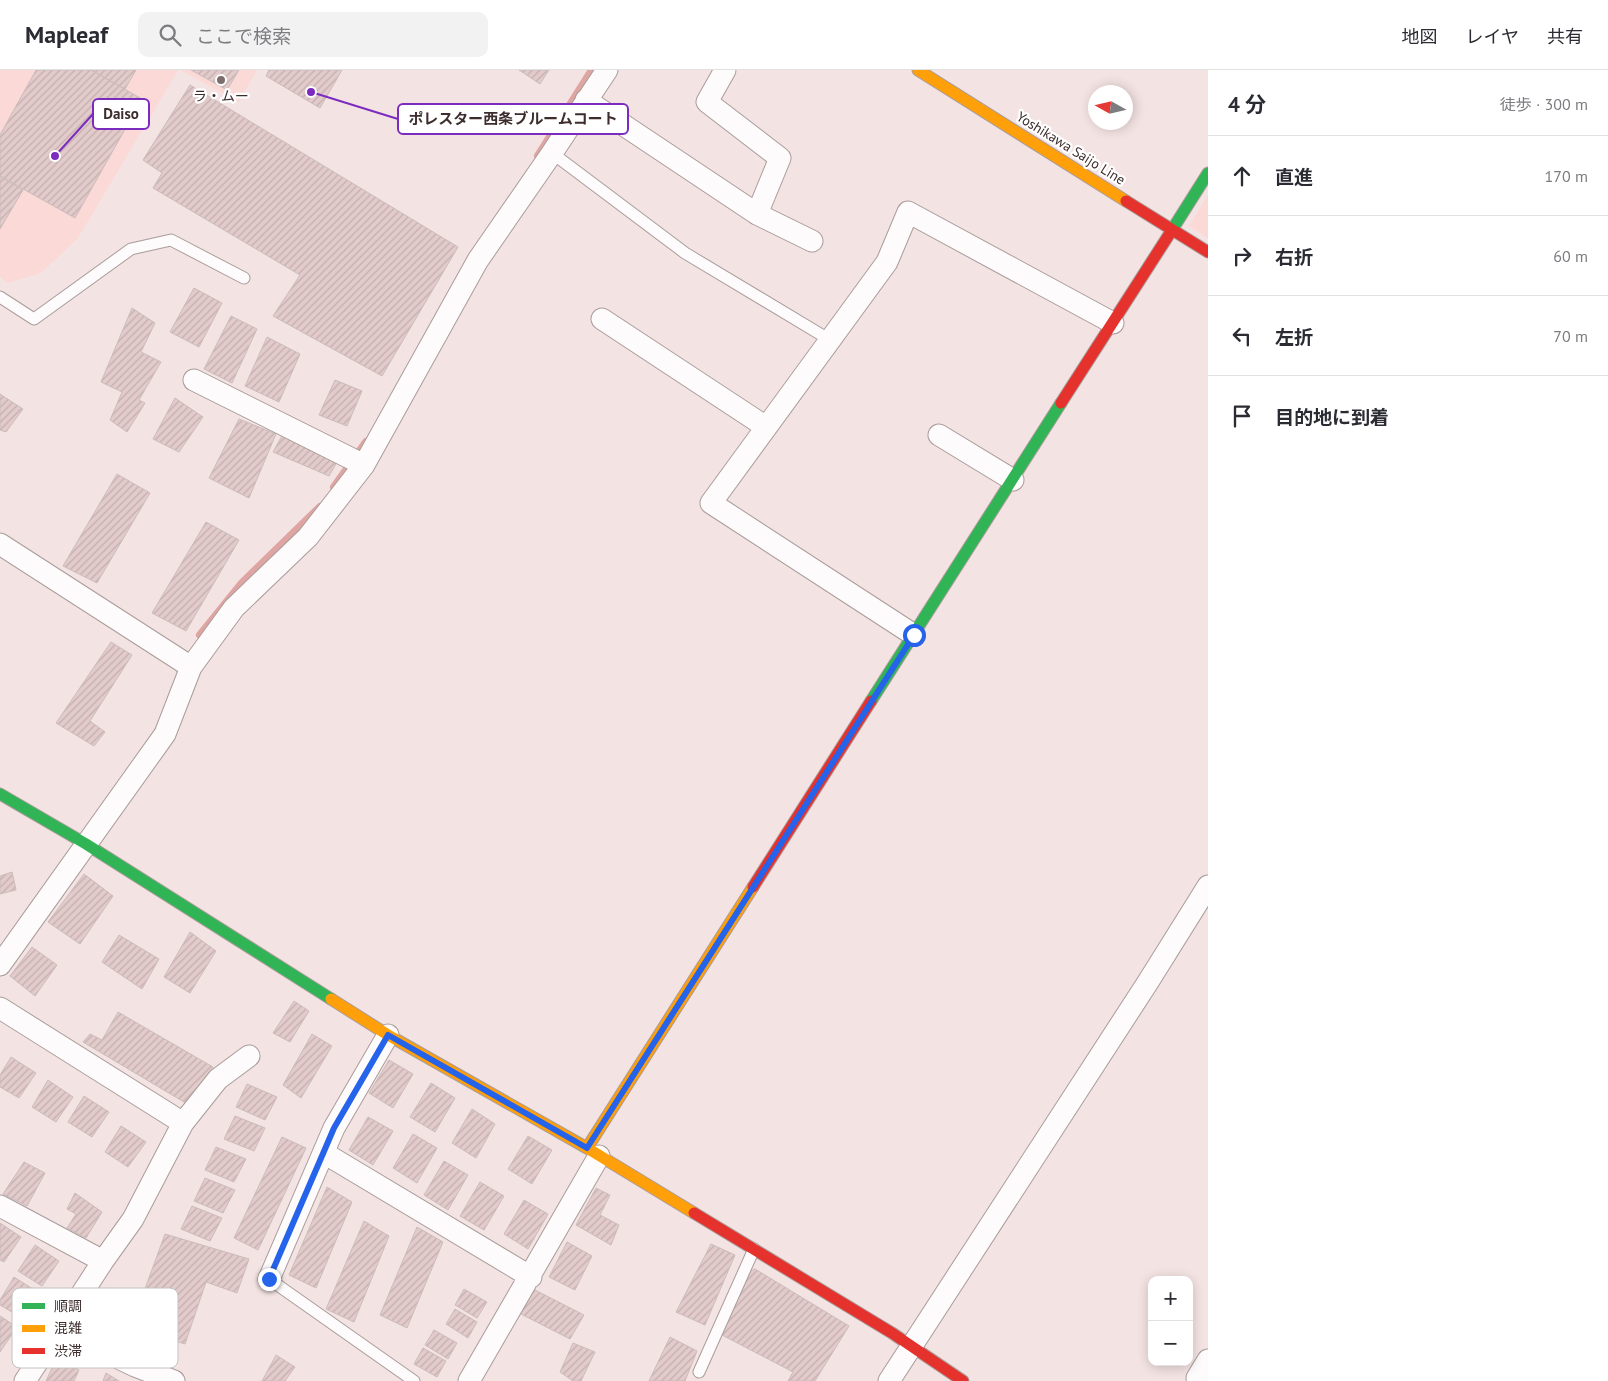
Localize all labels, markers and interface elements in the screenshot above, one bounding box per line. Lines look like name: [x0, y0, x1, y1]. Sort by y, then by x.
search box: [138, 12, 488, 57]
text: Mapleaf: [25, 19, 108, 50]
icon: search: [156, 21, 184, 49]
text: ここで検索: [196, 24, 291, 48]
text: 地図: [1402, 25, 1438, 48]
text: レイヤ: [1466, 25, 1519, 48]
text: 共有: [1547, 25, 1583, 48]
marker: ラ・ムー: [215, 74, 227, 86]
north arrow: [1088, 85, 1133, 130]
place label: ラ・ムー: [193, 87, 249, 105]
text: 4 分: [1228, 91, 1266, 118]
text: 徒歩 · 300 m: [1500, 94, 1588, 114]
callout: Daiso: [93, 99, 149, 129]
text: Daiso: [103, 104, 139, 123]
callout: ポレスター西条ブルームコート: [398, 104, 628, 134]
street label: Yoshikawa Saijo Line: [1013, 107, 1129, 189]
text: ポレスター西条ブルームコート: [408, 109, 618, 128]
icon: ahead: [1228, 162, 1256, 190]
text: 直進: [1275, 165, 1313, 189]
text: 170 m: [1545, 166, 1588, 186]
icon: right: [1228, 242, 1256, 270]
text: 右折: [1275, 245, 1313, 269]
text: 60 m: [1553, 246, 1588, 266]
icon: left: [1228, 322, 1256, 350]
text: 左折: [1275, 325, 1313, 349]
text: 70 m: [1553, 326, 1588, 346]
icon: arrive: [1228, 402, 1256, 430]
text: 目的地に到着: [1275, 405, 1389, 429]
route start: [903, 624, 926, 647]
route end: [258, 1268, 281, 1291]
map controls: [1148, 1276, 1193, 1366]
button: +: [1148, 1276, 1193, 1321]
legend: [12, 1288, 178, 1368]
text: 順調: [54, 1297, 82, 1315]
text: 混雑: [54, 1319, 82, 1337]
button: −: [1148, 1321, 1193, 1366]
text: 渋滞: [54, 1342, 82, 1360]

